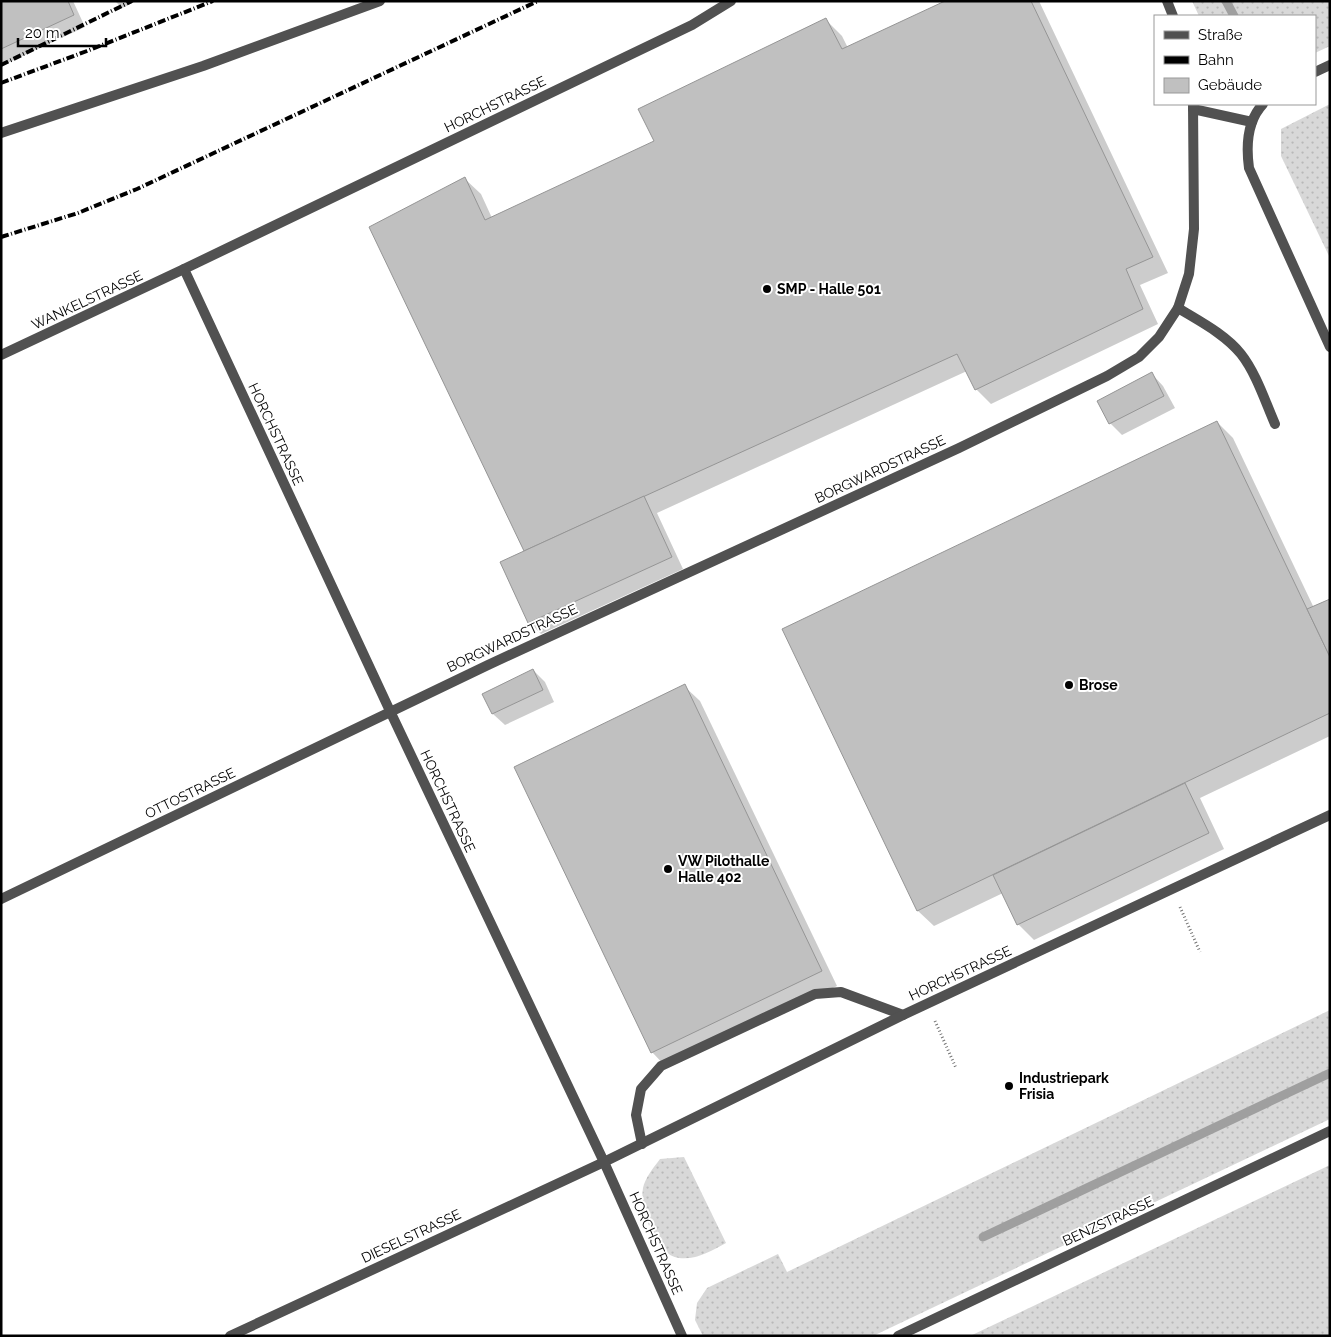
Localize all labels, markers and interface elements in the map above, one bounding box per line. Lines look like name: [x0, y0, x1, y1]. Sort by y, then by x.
scale bar: [18, 15, 105, 47]
legend: [1154, 15, 1316, 105]
text: 20 m: [25, 24, 60, 42]
text: Straße: [1198, 26, 1243, 44]
text: Bahn: [1198, 51, 1234, 69]
street label: HORCHSTRASSE: [442, 73, 548, 135]
text: Gebäude: [1198, 76, 1262, 94]
street label: WANKELSTRASSE: [29, 267, 145, 333]
place label: SMP - Halle 501: [777, 281, 881, 297]
marker: SMP - Halle 501: [761, 283, 773, 295]
street label: HORCHSTRASSE: [245, 380, 307, 488]
street label: BORGWARDSTRASSE: [812, 432, 948, 506]
street label: BORGWARDSTRASSE: [444, 601, 580, 675]
place label: Brose: [1079, 677, 1118, 693]
marker: Brose: [1063, 679, 1075, 691]
street label: HORCHSTRASSE: [417, 747, 479, 855]
street label: OTTOSTRASSE: [142, 764, 238, 822]
place label: VW Pilothalle Halle 402: [678, 853, 770, 885]
marker: VW Pilothalle Halle 402: [662, 863, 674, 875]
street label: HORCHSTRASSE: [906, 942, 1014, 1004]
place label: Industriepark Frisia: [1019, 1070, 1109, 1102]
marker: Industriepark Frisia: [1003, 1080, 1015, 1092]
street label: HORCHSTRASSE: [626, 1189, 686, 1297]
street label: BENZSTRASSE: [1060, 1193, 1156, 1249]
street label: DIESELSTRASSE: [359, 1206, 463, 1266]

